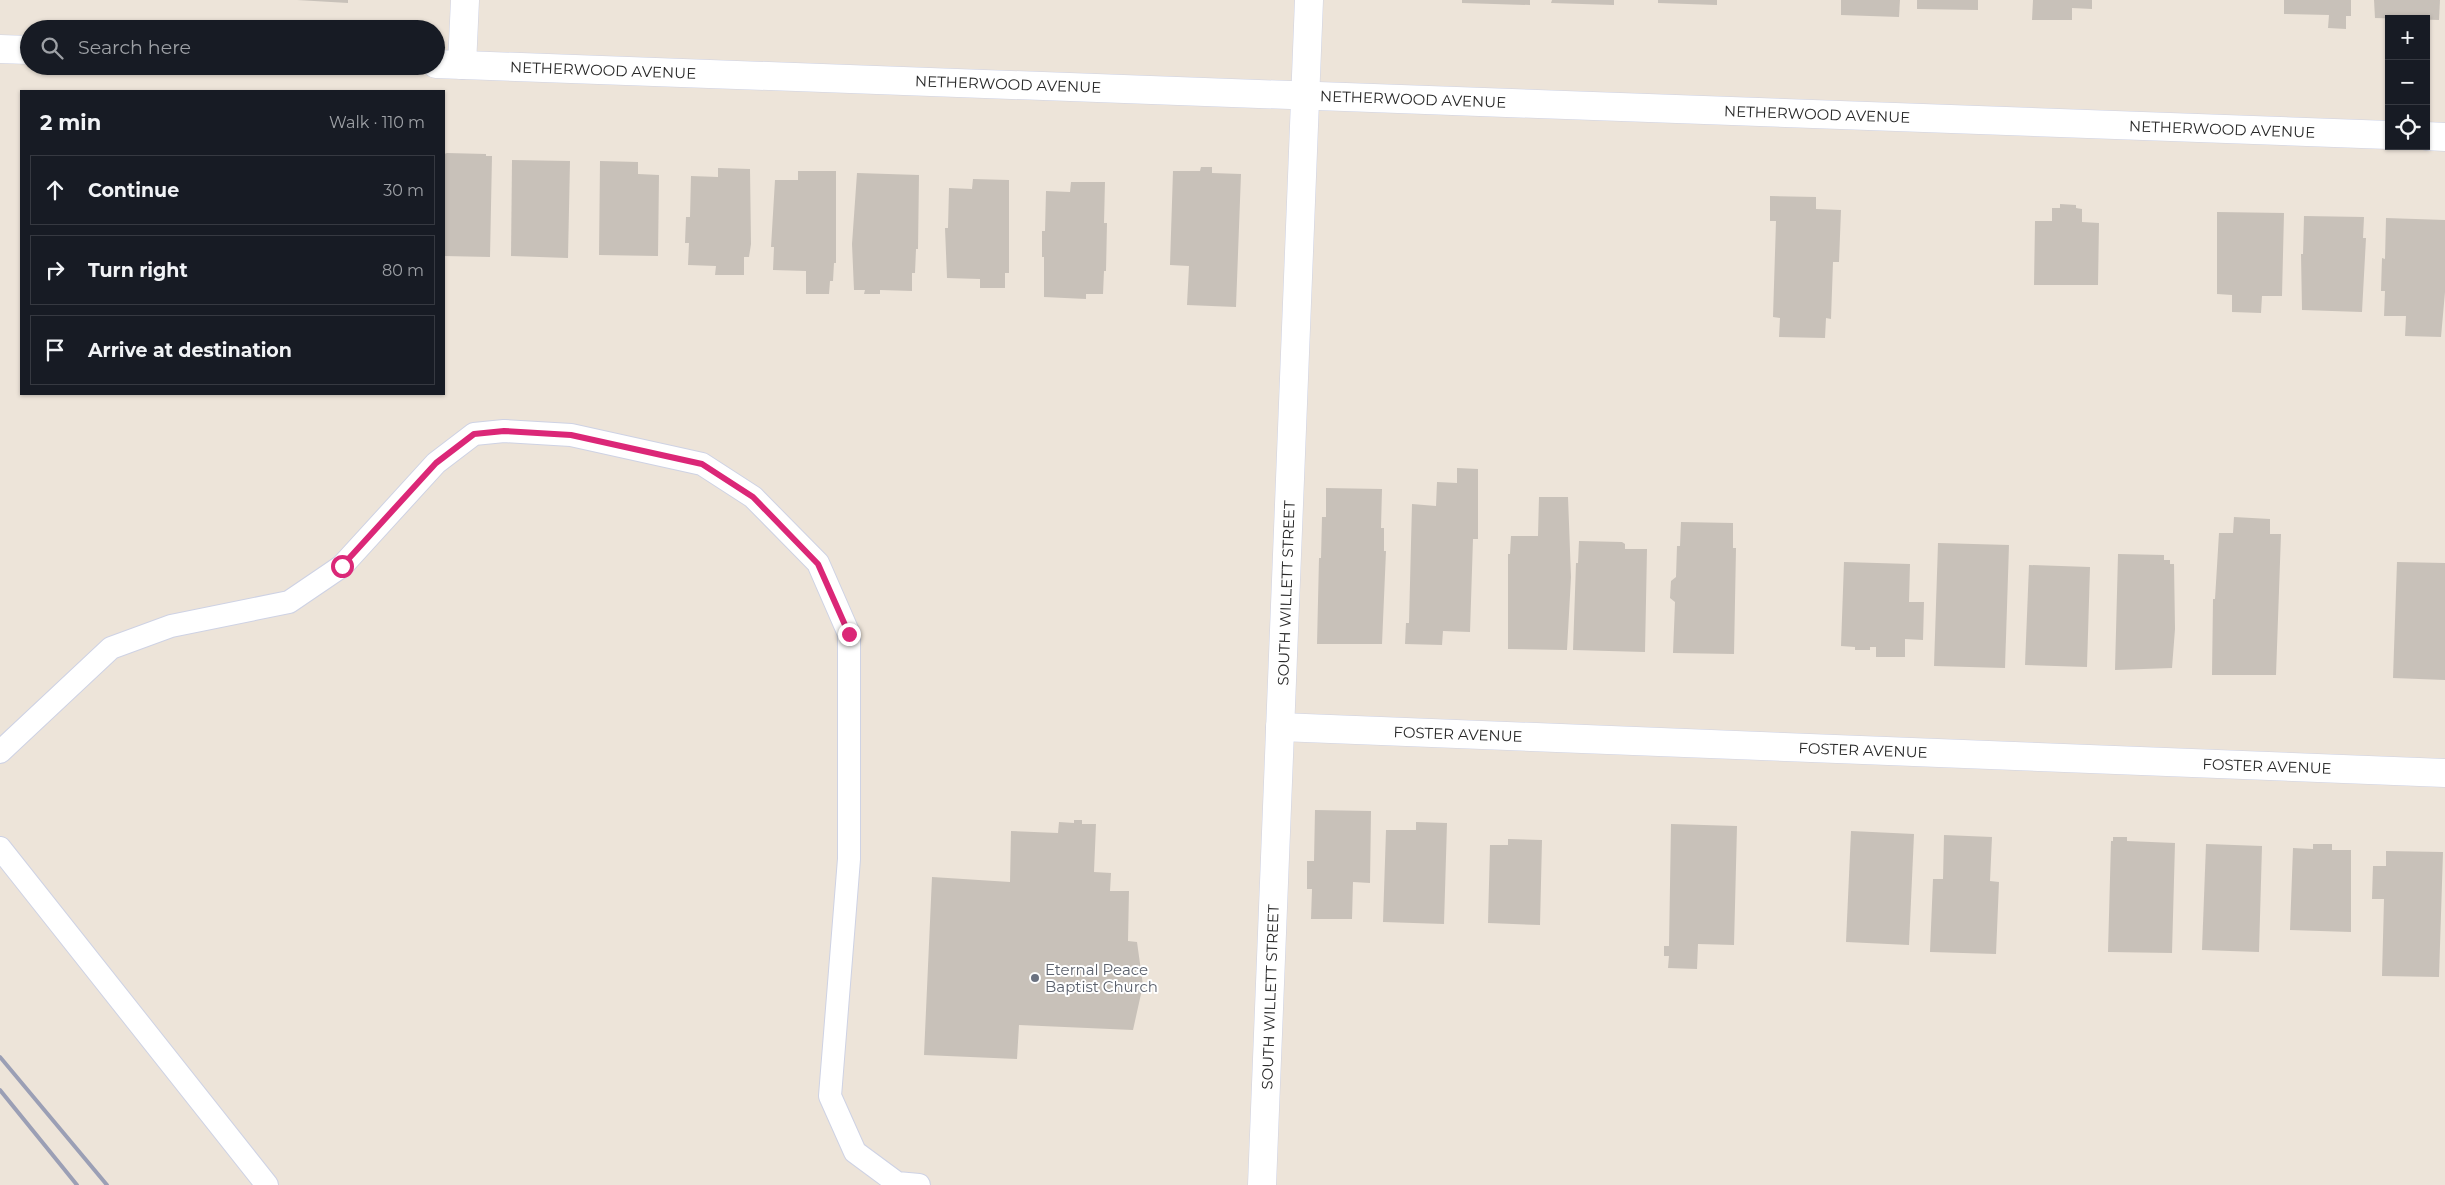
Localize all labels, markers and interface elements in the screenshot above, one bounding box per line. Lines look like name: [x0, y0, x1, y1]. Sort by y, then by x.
map controls: [2385, 15, 2430, 150]
button: +: [2385, 15, 2430, 60]
search box: [20, 20, 445, 75]
icon: search: [38, 34, 66, 62]
text: Search here: [78, 36, 191, 59]
street label: NETHERWOOD AVENUE: [510, 57, 696, 83]
button: −: [2385, 60, 2430, 105]
street label: NETHERWOOD AVENUE: [915, 71, 1101, 97]
street label: NETHERWOOD AVENUE: [1320, 86, 1506, 112]
street label: NETHERWOOD AVENUE: [1724, 101, 1910, 127]
button: locate: [2385, 105, 2430, 150]
text: 2 min: [40, 110, 101, 135]
text: Walk · 110 m: [329, 113, 425, 132]
street label: NETHERWOOD AVENUE: [2129, 116, 2315, 142]
icon: ahead: [41, 176, 69, 204]
text: Continue: [88, 179, 179, 202]
text: 30 m: [383, 181, 424, 200]
icon: right: [41, 256, 69, 284]
text: Turn right: [88, 259, 188, 282]
text: 80 m: [382, 261, 424, 280]
icon: arrive: [41, 336, 69, 364]
text: Arrive at destination: [88, 339, 292, 362]
street label: SOUTH WILLETT STREET: [1273, 500, 1299, 686]
route start: [331, 555, 354, 578]
route end: [838, 623, 861, 646]
street label: FOSTER AVENUE: [1393, 722, 1523, 746]
street label: FOSTER AVENUE: [1798, 738, 1928, 762]
street label: FOSTER AVENUE: [2202, 754, 2332, 778]
street label: SOUTH WILLETT STREET: [1257, 904, 1283, 1090]
place label: Eternal Peace Baptist Church: [1045, 960, 1158, 996]
marker: Eternal Peace Baptist Church: [1029, 972, 1041, 984]

